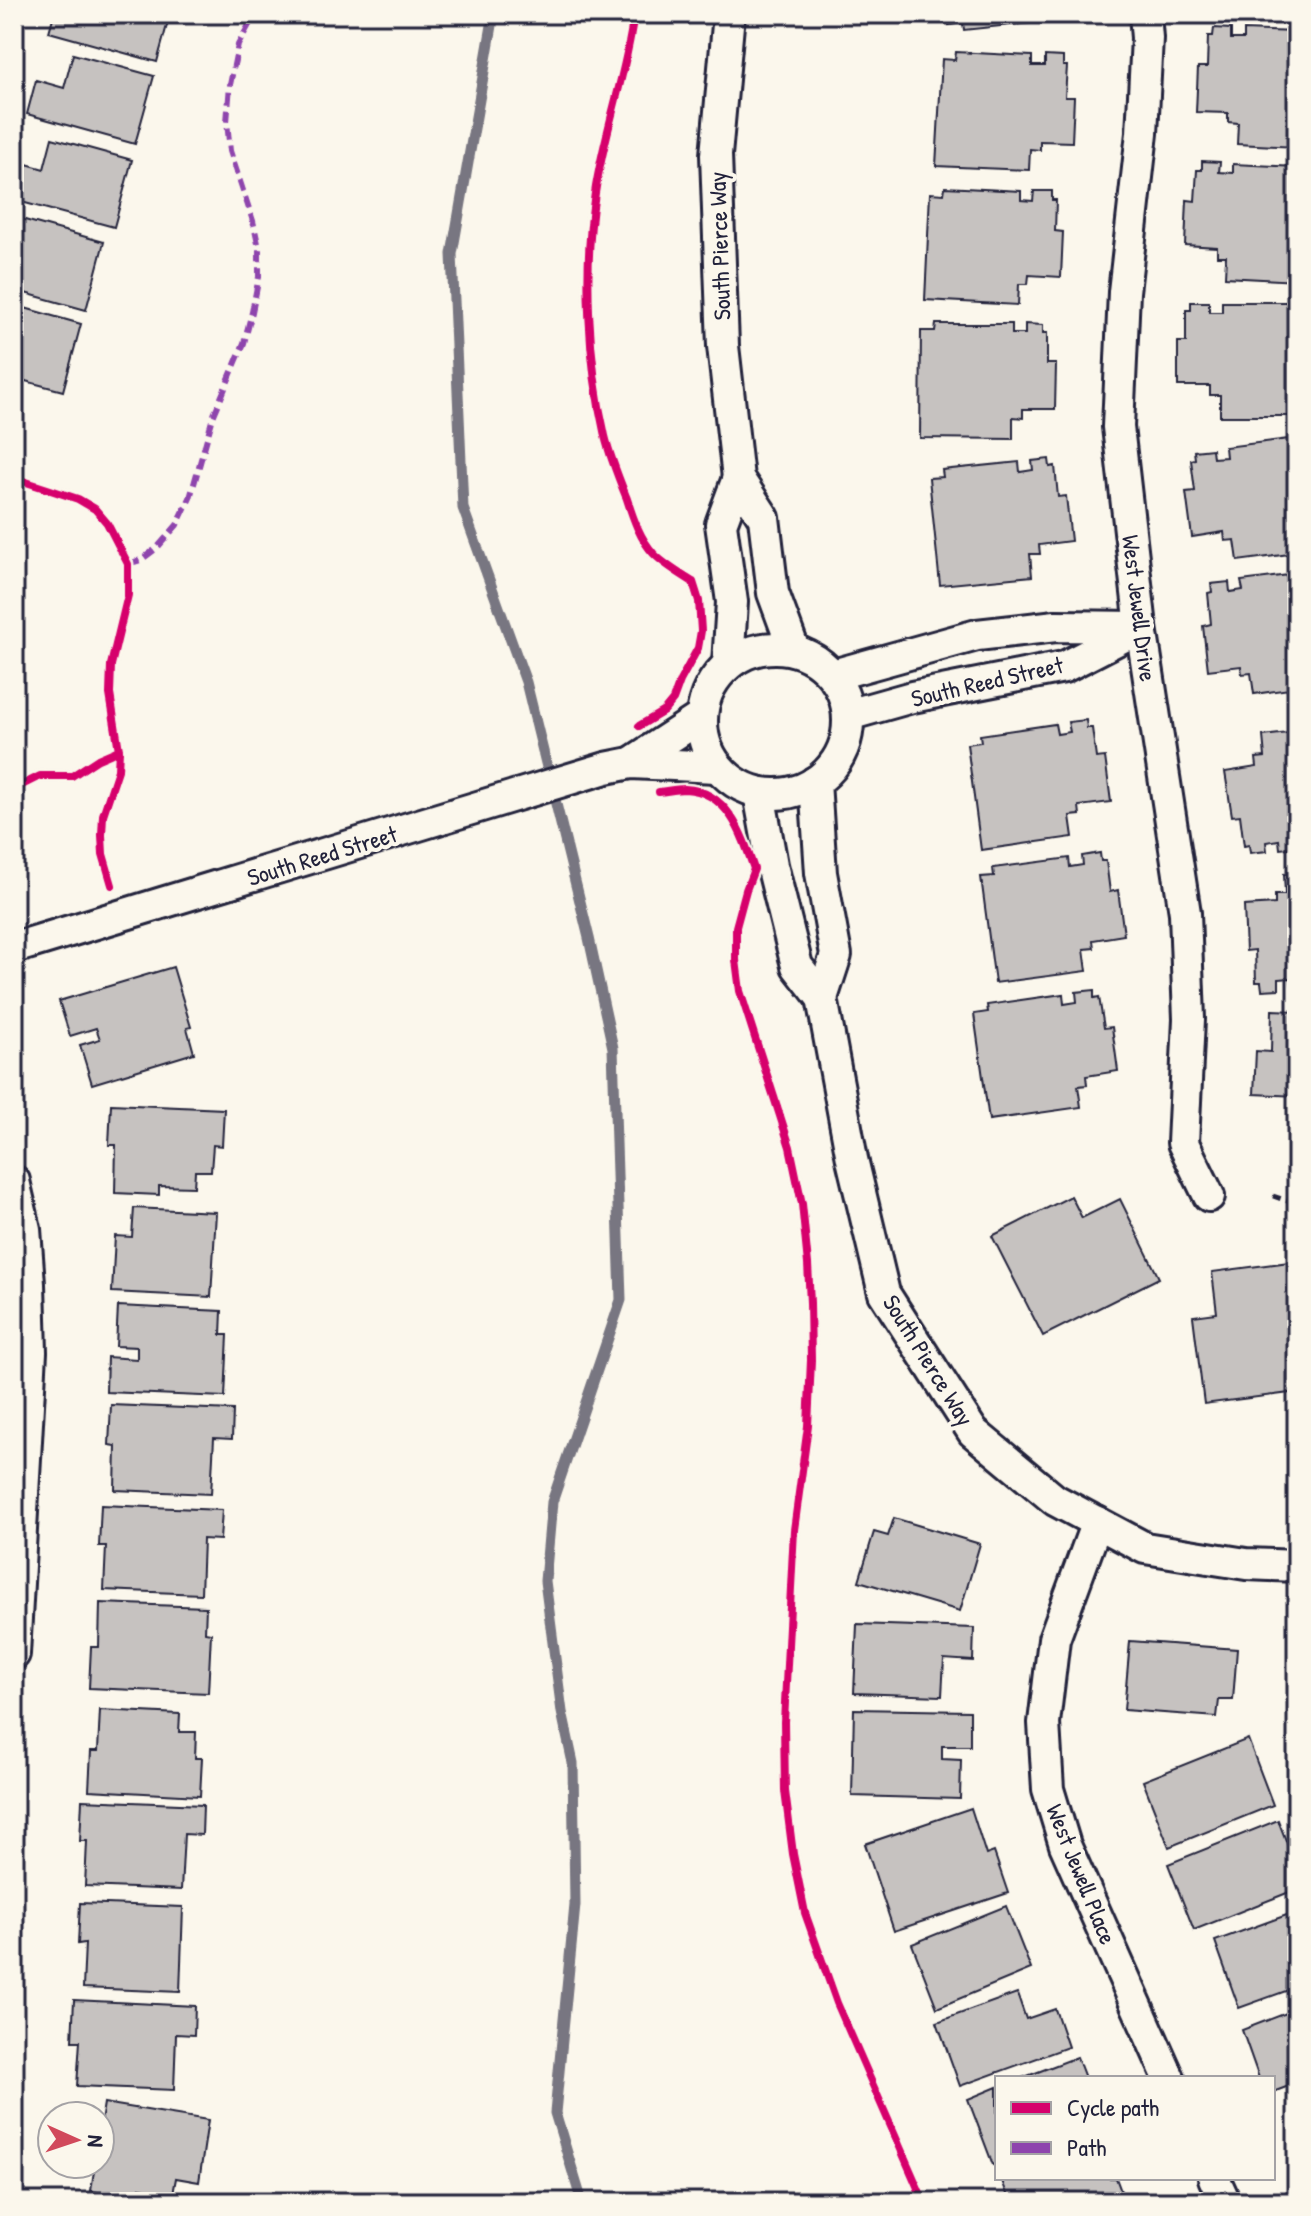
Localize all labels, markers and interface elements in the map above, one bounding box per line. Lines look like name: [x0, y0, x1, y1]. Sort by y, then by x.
street label: South Pierce Way: [700, 171, 738, 321]
street label: West Jewell Drive: [1115, 533, 1165, 684]
street label: South Reed Street: [908, 648, 1067, 714]
street label: South Reed Street: [243, 817, 401, 893]
street label: South Pierce Way: [876, 1289, 982, 1431]
street label: West Jewell Place: [1039, 1799, 1125, 1949]
legend: [995, 2076, 1275, 2180]
text: Cycle path: [1067, 2091, 1159, 2123]
north arrow: [36, 2100, 116, 2180]
text: Path: [1067, 2131, 1106, 2163]
text: N: [81, 2134, 111, 2148]

